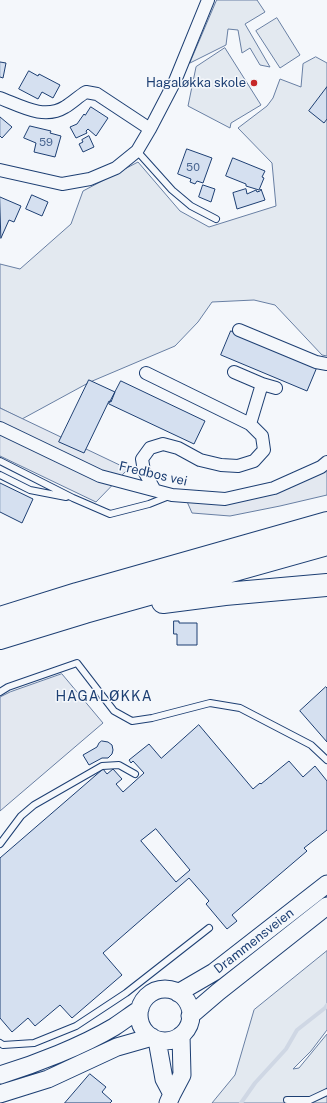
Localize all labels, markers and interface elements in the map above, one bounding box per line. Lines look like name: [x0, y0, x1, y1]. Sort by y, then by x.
place label: Hagaløkka skole: [146, 75, 246, 91]
marker: Hagaløkka skole: [249, 78, 259, 88]
house number: 59: [39, 136, 53, 150]
house number: 50: [186, 161, 200, 175]
street label: Fredbos vei: [117, 459, 189, 489]
district label: HAGALØKKA: [55, 689, 153, 705]
street label: Drammensveien: [211, 905, 297, 977]

